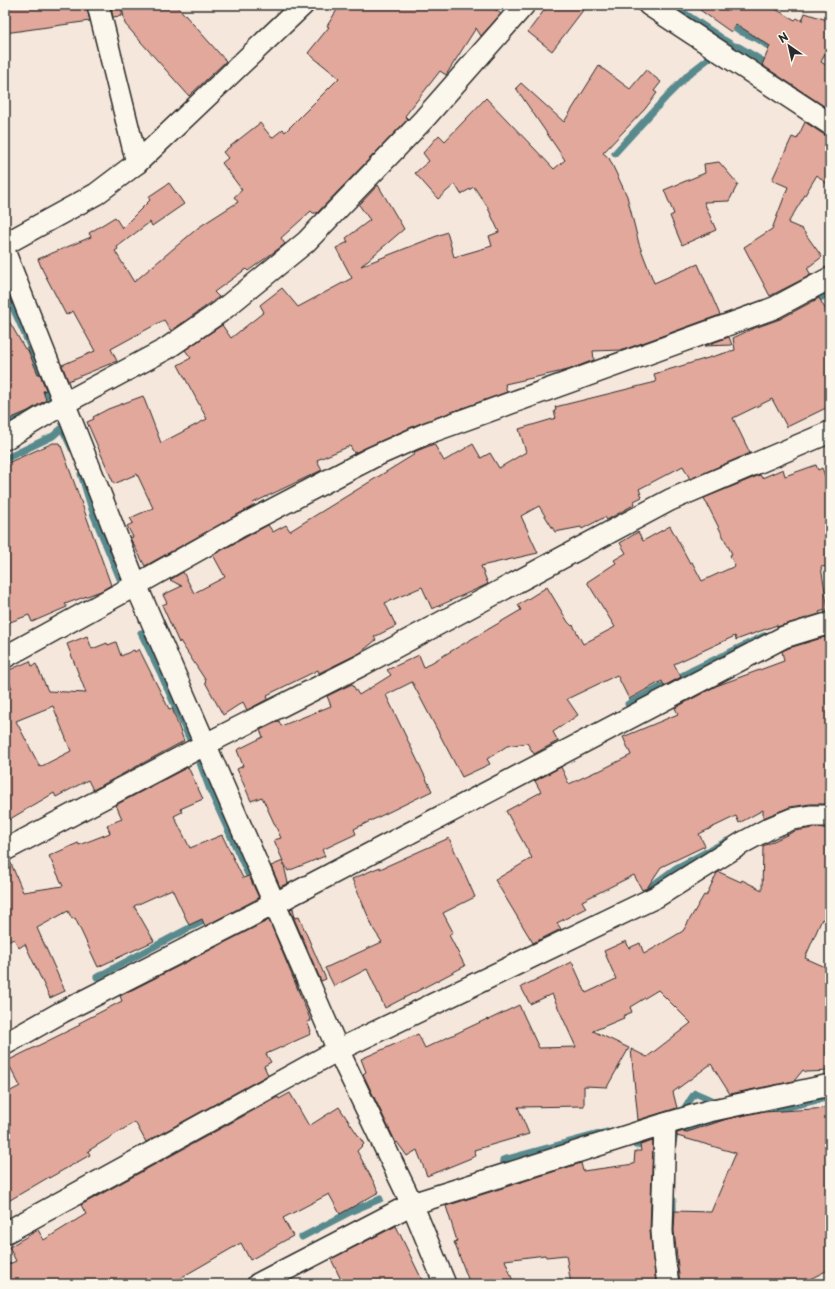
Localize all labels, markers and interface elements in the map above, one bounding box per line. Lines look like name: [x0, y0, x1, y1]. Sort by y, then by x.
north arrow: [769, 26, 809, 66]
text: N: [775, 28, 792, 47]

